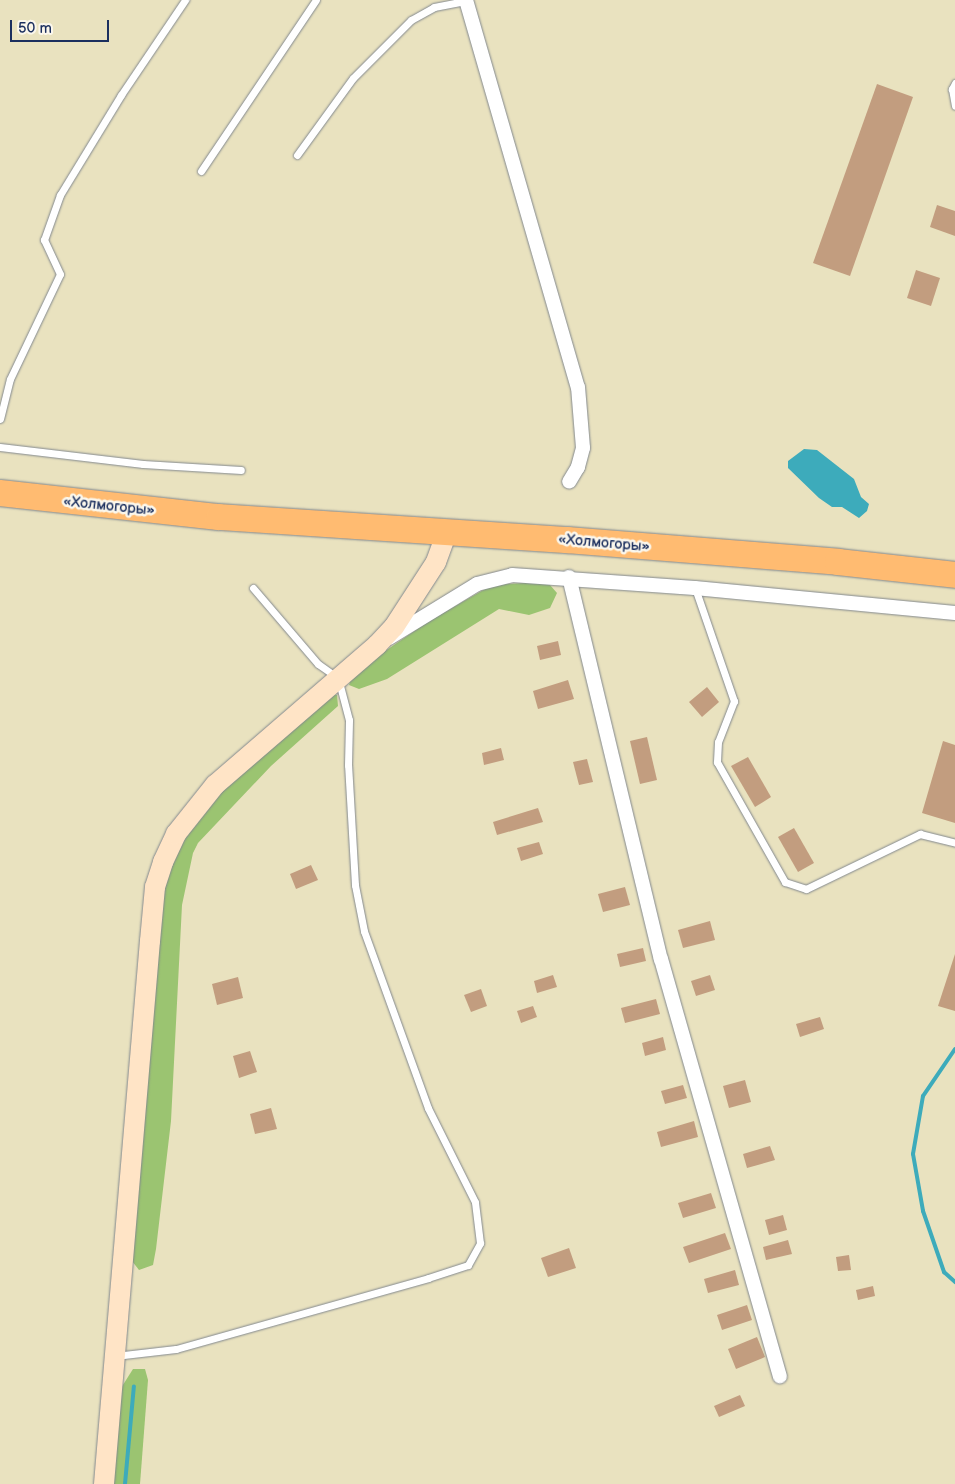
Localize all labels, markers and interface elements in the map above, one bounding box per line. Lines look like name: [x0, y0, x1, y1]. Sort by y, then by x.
scale bar: [12, 10, 111, 42]
text: 50 m: [18, 19, 52, 38]
street label: «Холмогоры»: [62, 492, 156, 520]
street label: «Холмогоры»: [557, 530, 651, 556]

